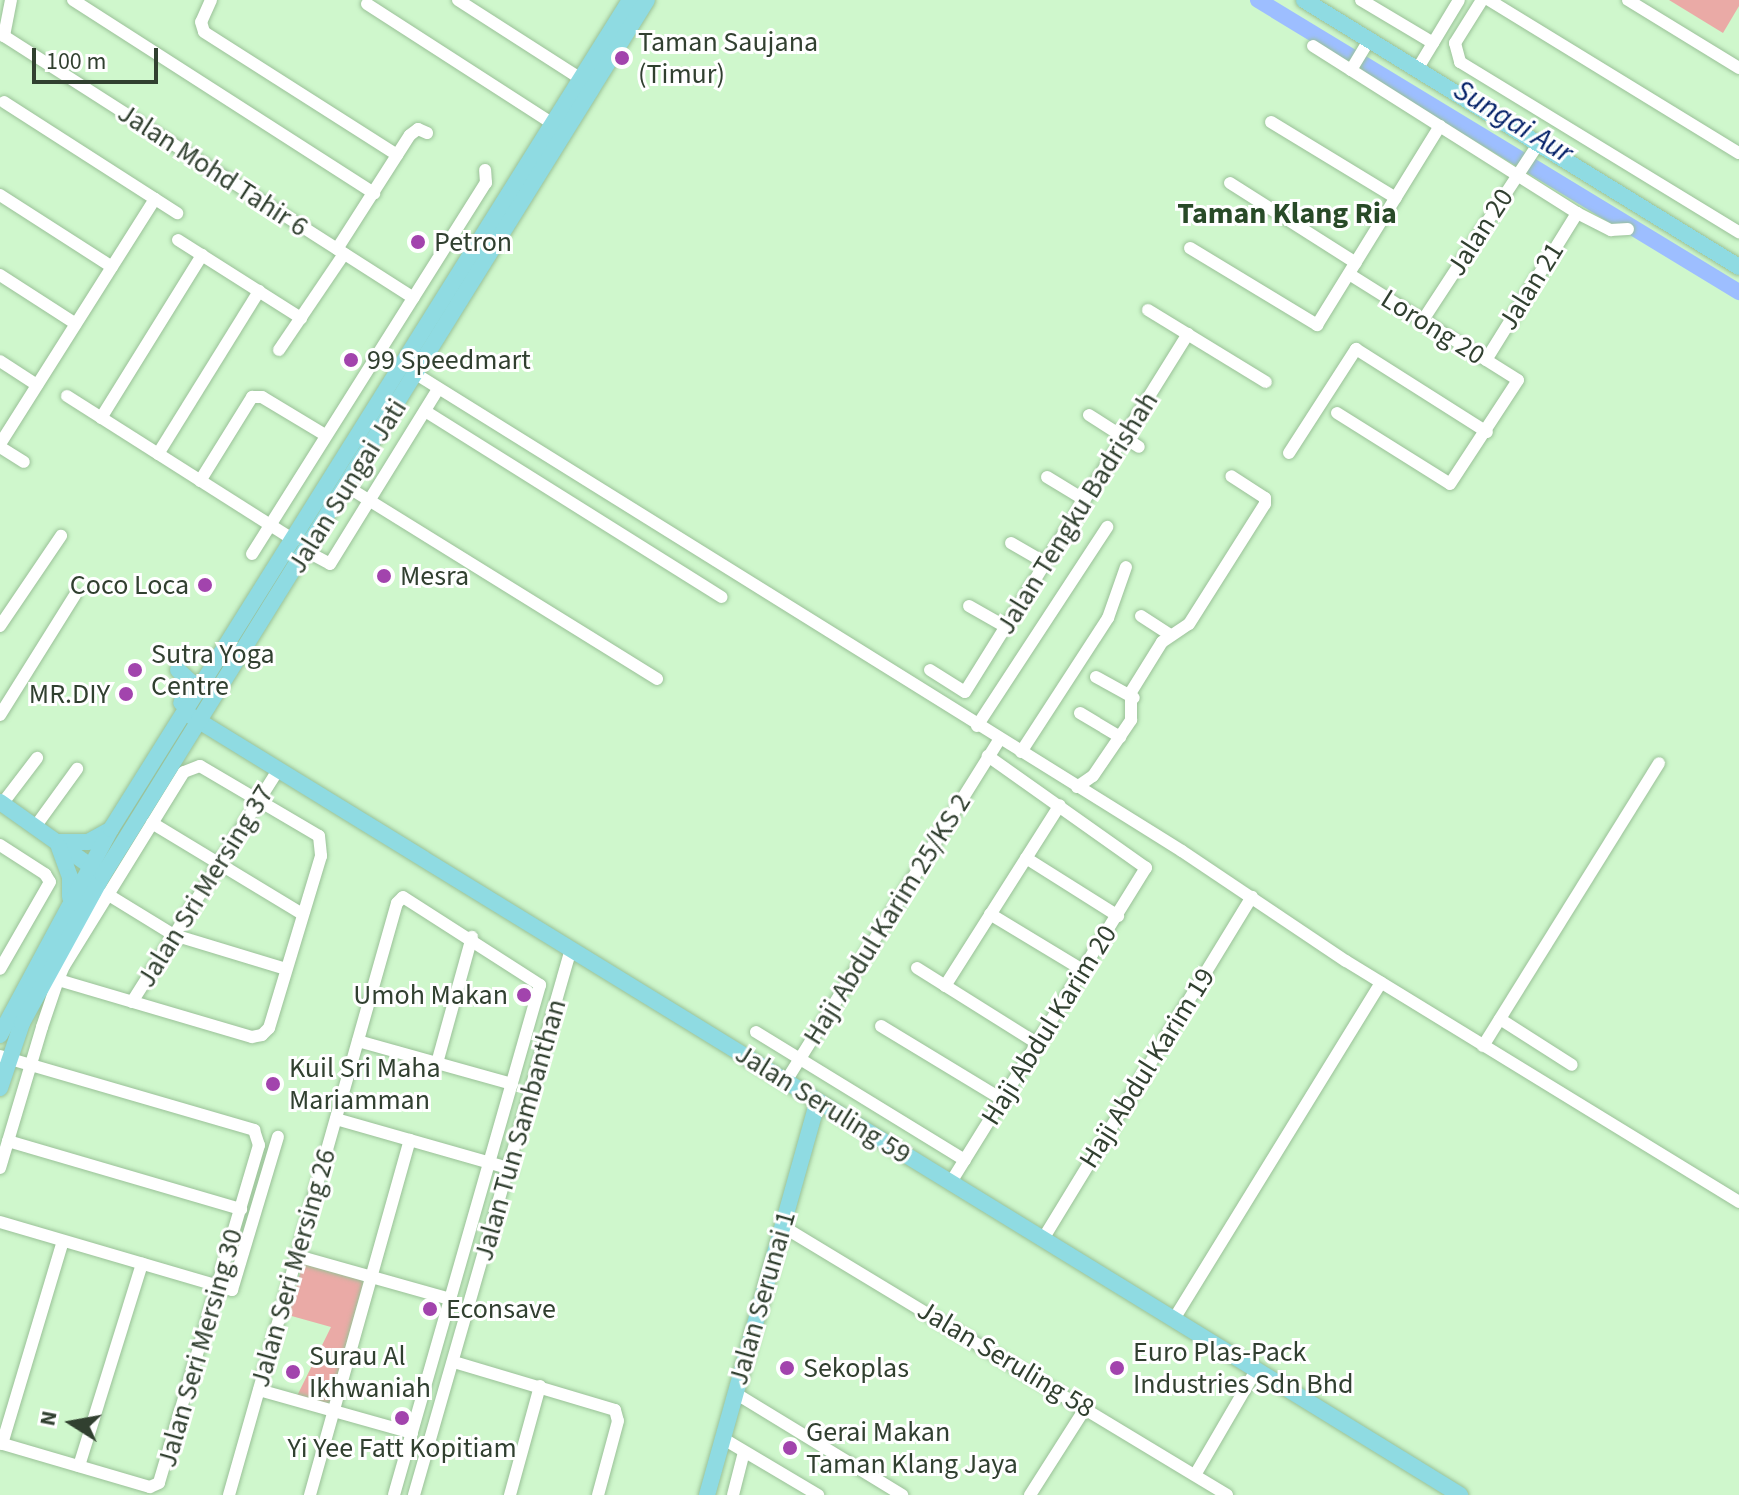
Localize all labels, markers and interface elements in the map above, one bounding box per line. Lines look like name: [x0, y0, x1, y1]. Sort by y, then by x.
place label: Taman Saujana (Timur): [638, 25, 818, 91]
scale bar: [36, 32, 162, 82]
text: 100 m: [46, 44, 106, 79]
marker: Taman Saujana (Timur): [613, 49, 631, 67]
water label: Sungai Aur: [1447, 72, 1579, 172]
street label: Jalan Mohd Tahir 6: [112, 96, 314, 244]
street label: Jalan 20: [1439, 182, 1521, 282]
district label: Taman Klang Ria: [1177, 196, 1397, 232]
place label: Petron: [434, 225, 512, 259]
marker: Petron: [409, 233, 427, 251]
street label: Jalan 21: [1491, 236, 1571, 336]
street label: Lorong 20: [1375, 282, 1491, 372]
place label: 99 Speedmart: [367, 343, 531, 377]
marker: 99 Speedmart: [342, 351, 360, 369]
street label: Jalan Tengku Badrishah: [989, 386, 1165, 640]
street label: Jalan Sungai Jati: [280, 393, 414, 579]
place label: Mesra: [400, 559, 469, 593]
marker: Mesra: [375, 567, 393, 585]
place label: Coco Loca: [70, 568, 189, 602]
marker: Coco Loca: [196, 576, 214, 594]
place label: Sutra Yoga Centre: [151, 637, 275, 703]
marker: Sutra Yoga Centre: [126, 661, 144, 679]
place label: MR.DIY: [29, 677, 110, 711]
marker: MR.DIY: [117, 685, 135, 703]
street label: Jalan Sri Mersing 37: [129, 779, 281, 993]
street label: Haji Abdul Karim 25/KS 2: [796, 787, 978, 1051]
street label: Haji Abdul Karim 20: [974, 919, 1124, 1131]
street label: Haji Abdul Karim 19: [1072, 962, 1222, 1174]
place label: Umoh Makan: [353, 978, 508, 1012]
marker: Umoh Makan: [515, 986, 533, 1004]
street label: Jalan Tun Sambanthan: [467, 995, 573, 1265]
street label: Jalan Seruling 59: [729, 1037, 917, 1171]
place label: Kuil Sri Maha Mariamman: [289, 1051, 441, 1117]
marker: Kuil Sri Maha Mariamman: [264, 1075, 282, 1093]
street label: Jalan Seri Mersing 26: [243, 1145, 343, 1391]
street label: Jalan Serunai 1: [721, 1207, 803, 1389]
street label: Jalan Seri Mersing 30: [150, 1225, 250, 1471]
place label: Econsave: [446, 1292, 556, 1326]
street label: Jalan Seruling 58: [911, 1293, 1101, 1425]
marker: Econsave: [421, 1300, 439, 1318]
place label: Euro Plas-Pack Industries Sdn Bhd: [1133, 1335, 1354, 1401]
place label: Surau Al Ikhwaniah: [309, 1339, 431, 1405]
place label: Sekoplas: [803, 1351, 909, 1385]
marker: Sekoplas: [778, 1359, 796, 1377]
marker: Euro Plas-Pack Industries Sdn Bhd: [1108, 1359, 1126, 1377]
marker: Surau Al Ikhwaniah: [284, 1363, 302, 1381]
north arrow: [32, 1383, 112, 1463]
text: N: [31, 1408, 66, 1429]
marker: Yi Yee Fatt Kopitiam: [393, 1409, 411, 1427]
place label: Gerai Makan Taman Klang Jaya: [806, 1415, 1018, 1481]
place label: Yi Yee Fatt Kopitiam: [287, 1431, 517, 1465]
marker: Gerai Makan Taman Klang Jaya: [781, 1439, 799, 1457]

